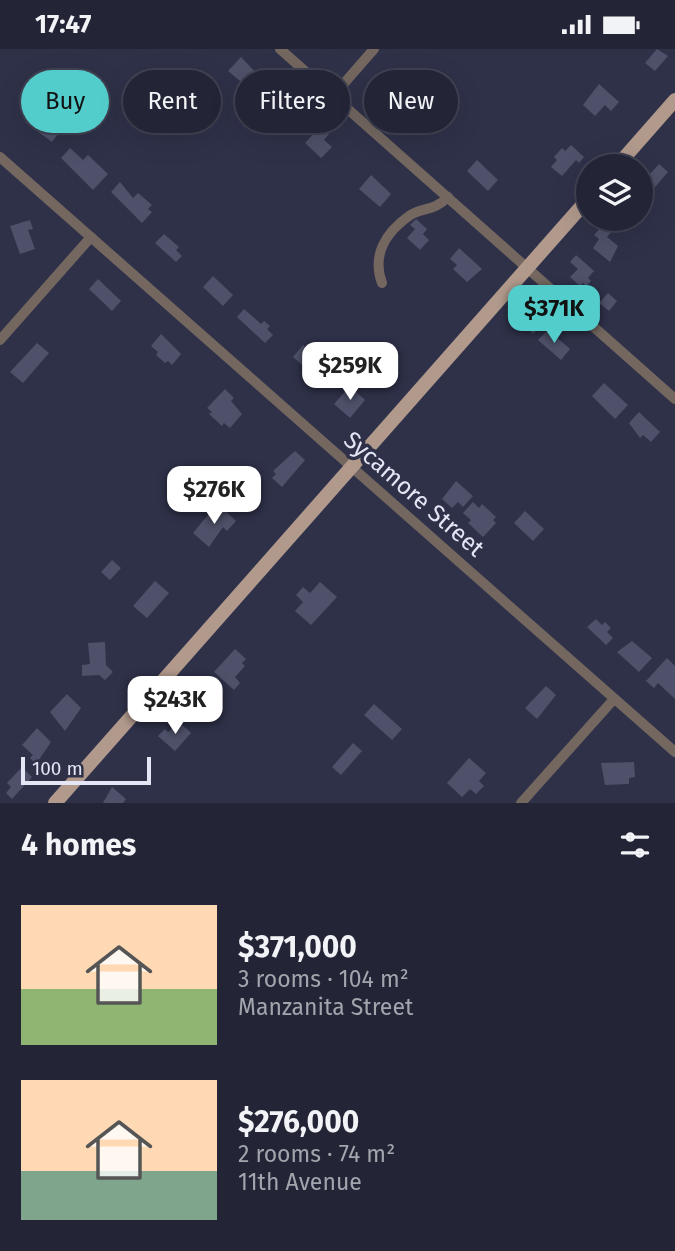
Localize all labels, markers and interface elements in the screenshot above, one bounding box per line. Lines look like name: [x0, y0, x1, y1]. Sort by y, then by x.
text: 17:47: [35, 9, 91, 40]
chip: Buy: [21, 70, 109, 133]
chip: Rent: [123, 70, 221, 133]
chip: Filters: [235, 70, 350, 133]
chip: New: [364, 70, 458, 133]
map controls: [576, 154, 653, 231]
button: layers: [576, 154, 653, 231]
pin: $371K: [505, 285, 603, 345]
text: $371K: [524, 294, 584, 322]
pin: $259K: [301, 343, 399, 402]
text: $259K: [318, 351, 382, 379]
street label: Sycamore Street: [338, 426, 490, 563]
pin: $276K: [165, 467, 263, 526]
text: $276K: [183, 475, 245, 503]
pin: $243K: [126, 677, 224, 736]
text: $243K: [144, 685, 206, 713]
scale bar: [21, 754, 150, 786]
text: 100 m: [32, 757, 83, 780]
icon: filters: [616, 826, 654, 864]
text: 4 homes: [21, 827, 136, 863]
text: $371,000: [238, 929, 357, 965]
icon: home: [77, 933, 161, 1017]
text: 3 rooms · 104 m²: [238, 965, 409, 993]
text: Manzanita Street: [238, 993, 413, 1021]
text: $276,000: [238, 1104, 359, 1140]
icon: home: [77, 1108, 161, 1192]
text: 2 rooms · 74 m²: [238, 1140, 395, 1168]
text: 11th Avenue: [238, 1168, 362, 1196]

